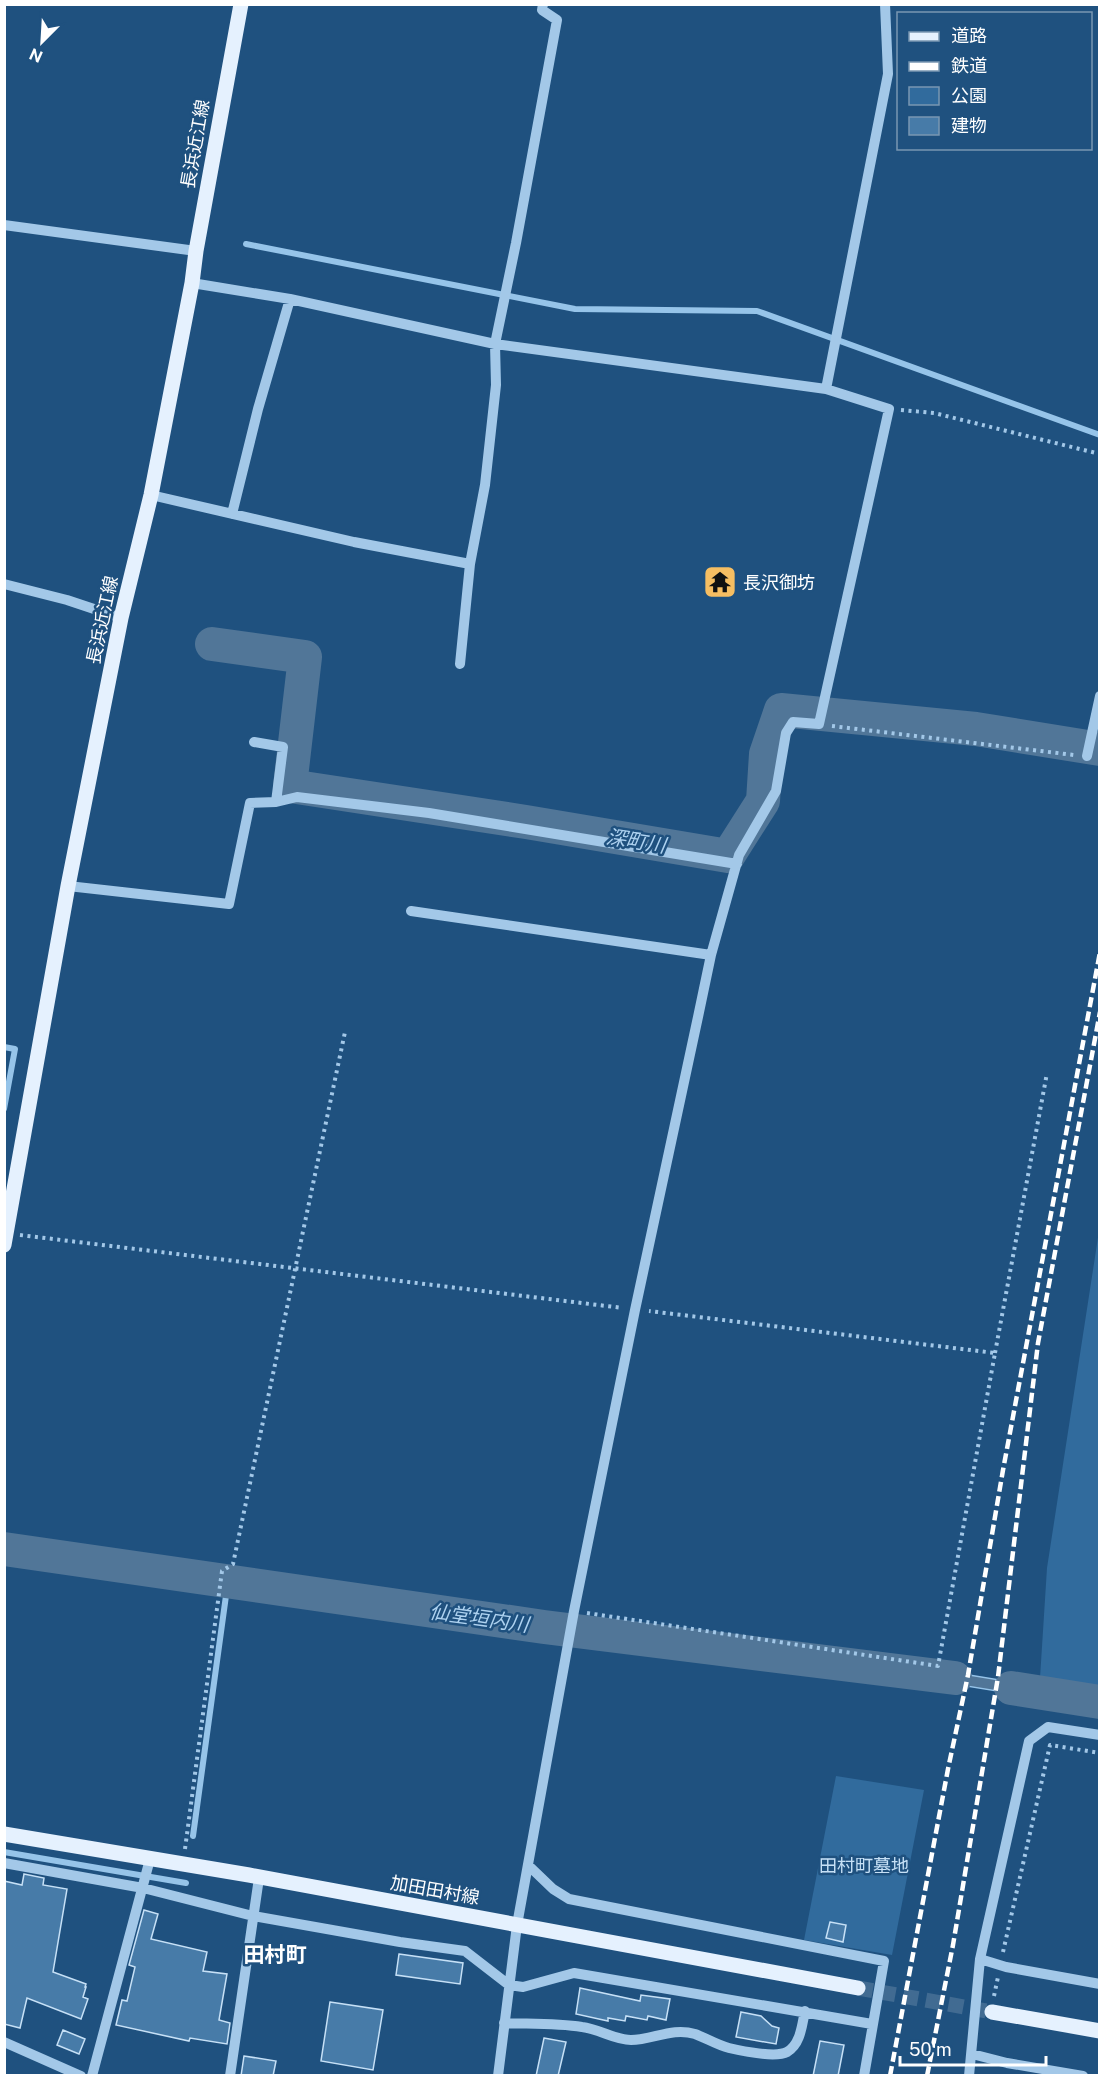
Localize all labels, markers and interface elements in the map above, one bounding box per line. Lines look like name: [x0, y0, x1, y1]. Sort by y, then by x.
north arrow: [12, 12, 72, 72]
legend: [897, 12, 1092, 150]
text: 道路: [951, 25, 987, 46]
text: N: [27, 44, 46, 66]
text: 鉄道: [951, 55, 987, 76]
text: 公園: [951, 85, 987, 106]
street label: 長浜近江線: [177, 98, 213, 190]
text: 建物: [951, 115, 987, 136]
temple icon: 長沢御坊: [702, 564, 738, 600]
place label: 長沢御坊: [743, 572, 815, 593]
street label: 長浜近江線: [82, 574, 122, 666]
water label: 深町川: [604, 824, 669, 858]
water label: 仙堂垣内川: [428, 1599, 532, 1637]
park label: 田村町墓地: [819, 1855, 909, 1876]
street label: 加田田村線: [389, 1872, 481, 1908]
district label: 田村町: [244, 1942, 307, 1967]
scale bar: [900, 2029, 1046, 2067]
text: 50 m: [909, 2039, 952, 2060]

